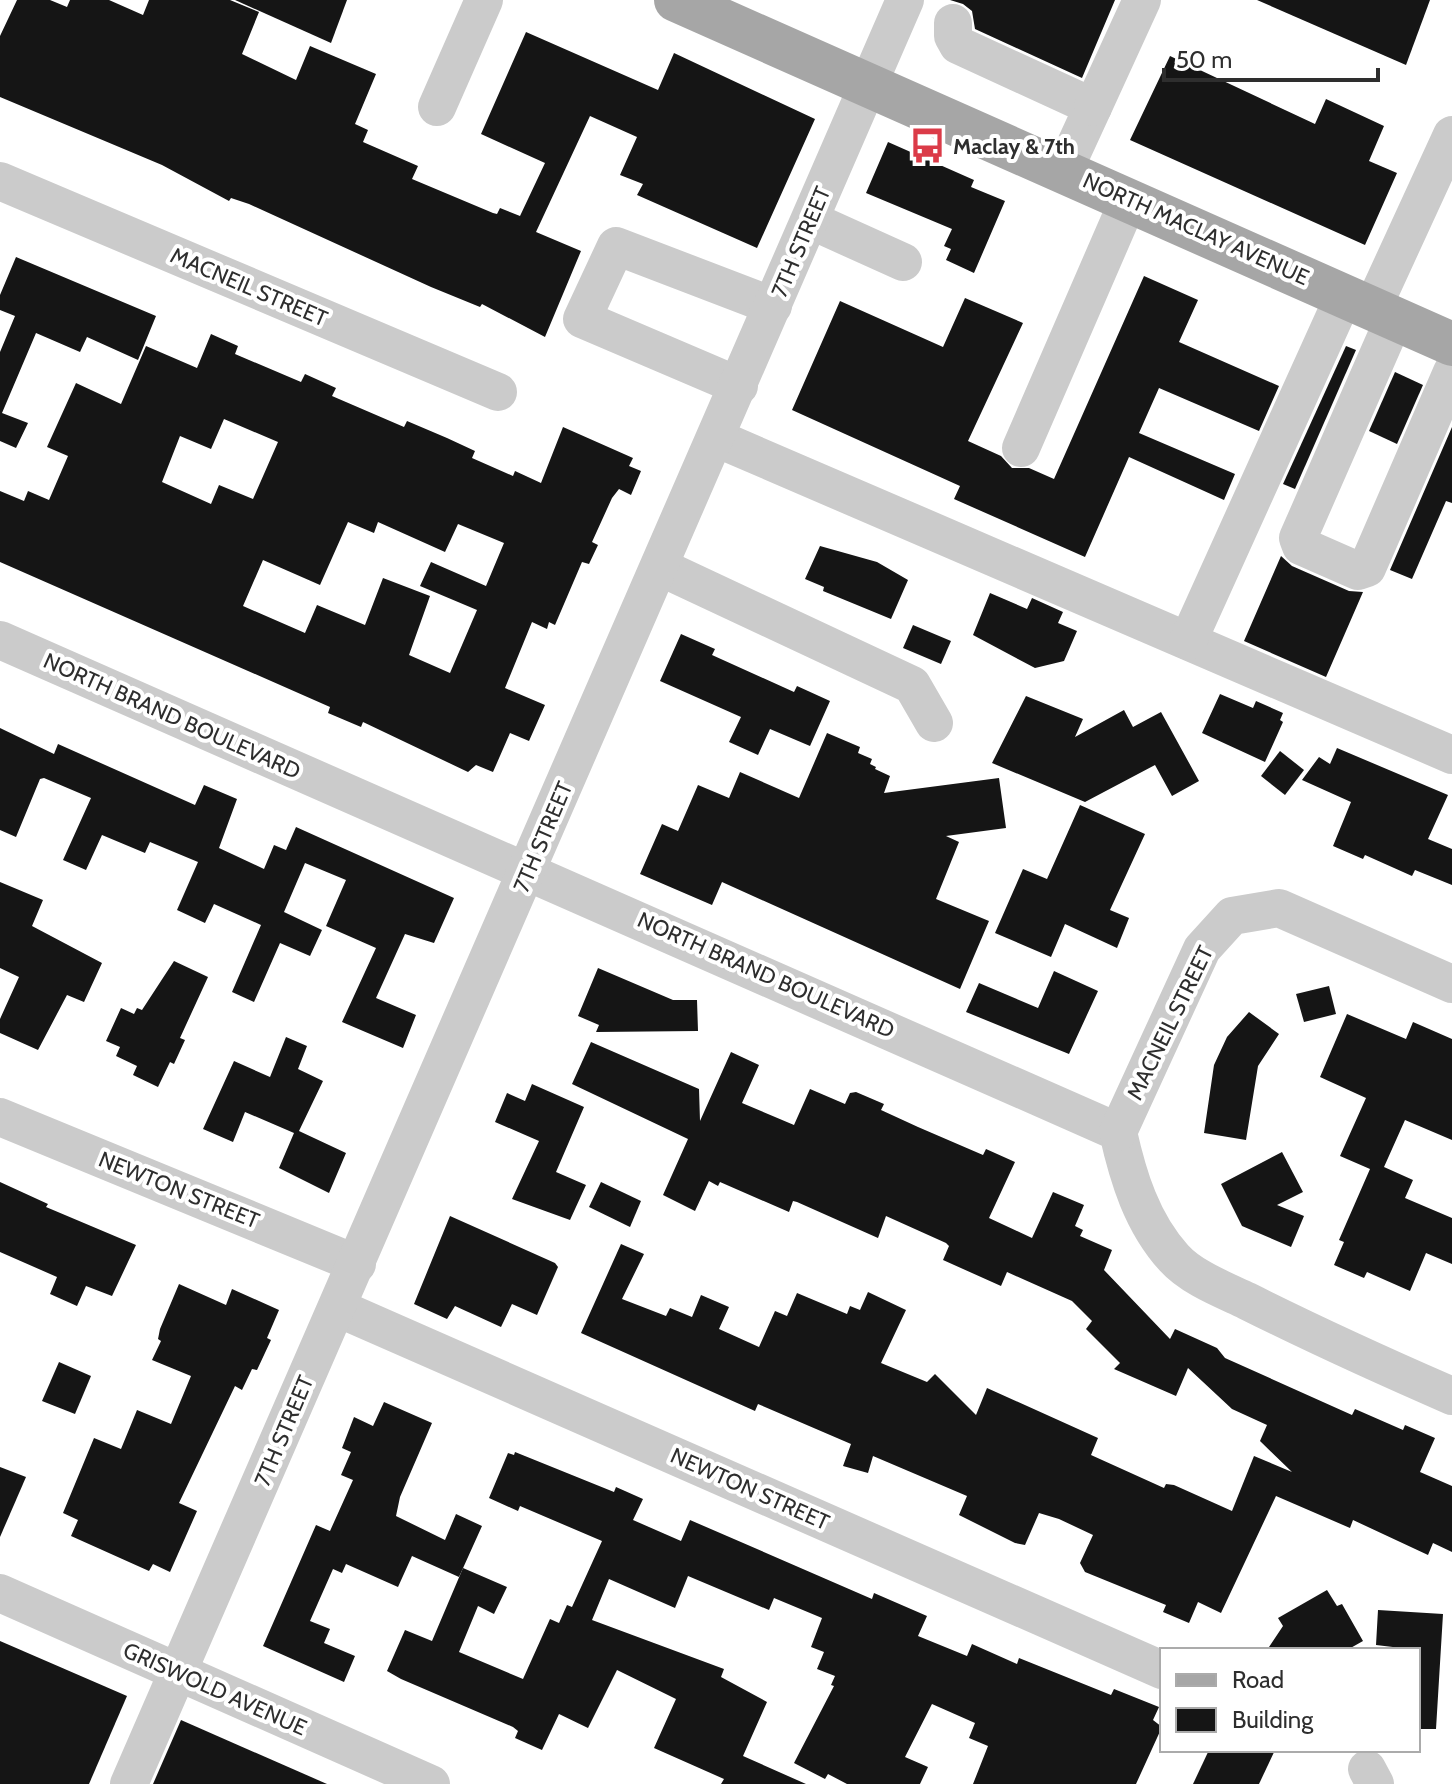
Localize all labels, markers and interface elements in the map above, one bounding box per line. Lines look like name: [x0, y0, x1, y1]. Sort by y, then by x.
scale bar: [1164, 32, 1378, 82]
text: 50 m: [1176, 45, 1232, 74]
bus stop icon: Maclay & 7th: [908, 127, 946, 165]
place label: Maclay & 7th: [953, 133, 1075, 160]
street label: NORTH MACLAY AVENUE: [1079, 167, 1313, 291]
street label: 7TH STREET: [766, 182, 837, 301]
street label: MACNEIL STREET: [166, 242, 332, 332]
street label: NORTH BRAND BOULEVARD: [39, 647, 305, 785]
street label: 7TH STREET: [508, 777, 579, 896]
street label: NORTH BRAND BOULEVARD: [633, 906, 899, 1044]
street label: MACNEIL STREET: [1121, 941, 1219, 1104]
street label: NEWTON STREET: [95, 1145, 264, 1235]
street label: 7TH STREET: [249, 1371, 320, 1490]
street label: NEWTON STREET: [666, 1442, 834, 1536]
street label: GRISWOLD AVENUE: [119, 1636, 311, 1742]
legend: [1160, 1648, 1420, 1752]
text: Road: [1232, 1665, 1284, 1694]
text: Building: [1232, 1705, 1314, 1734]

